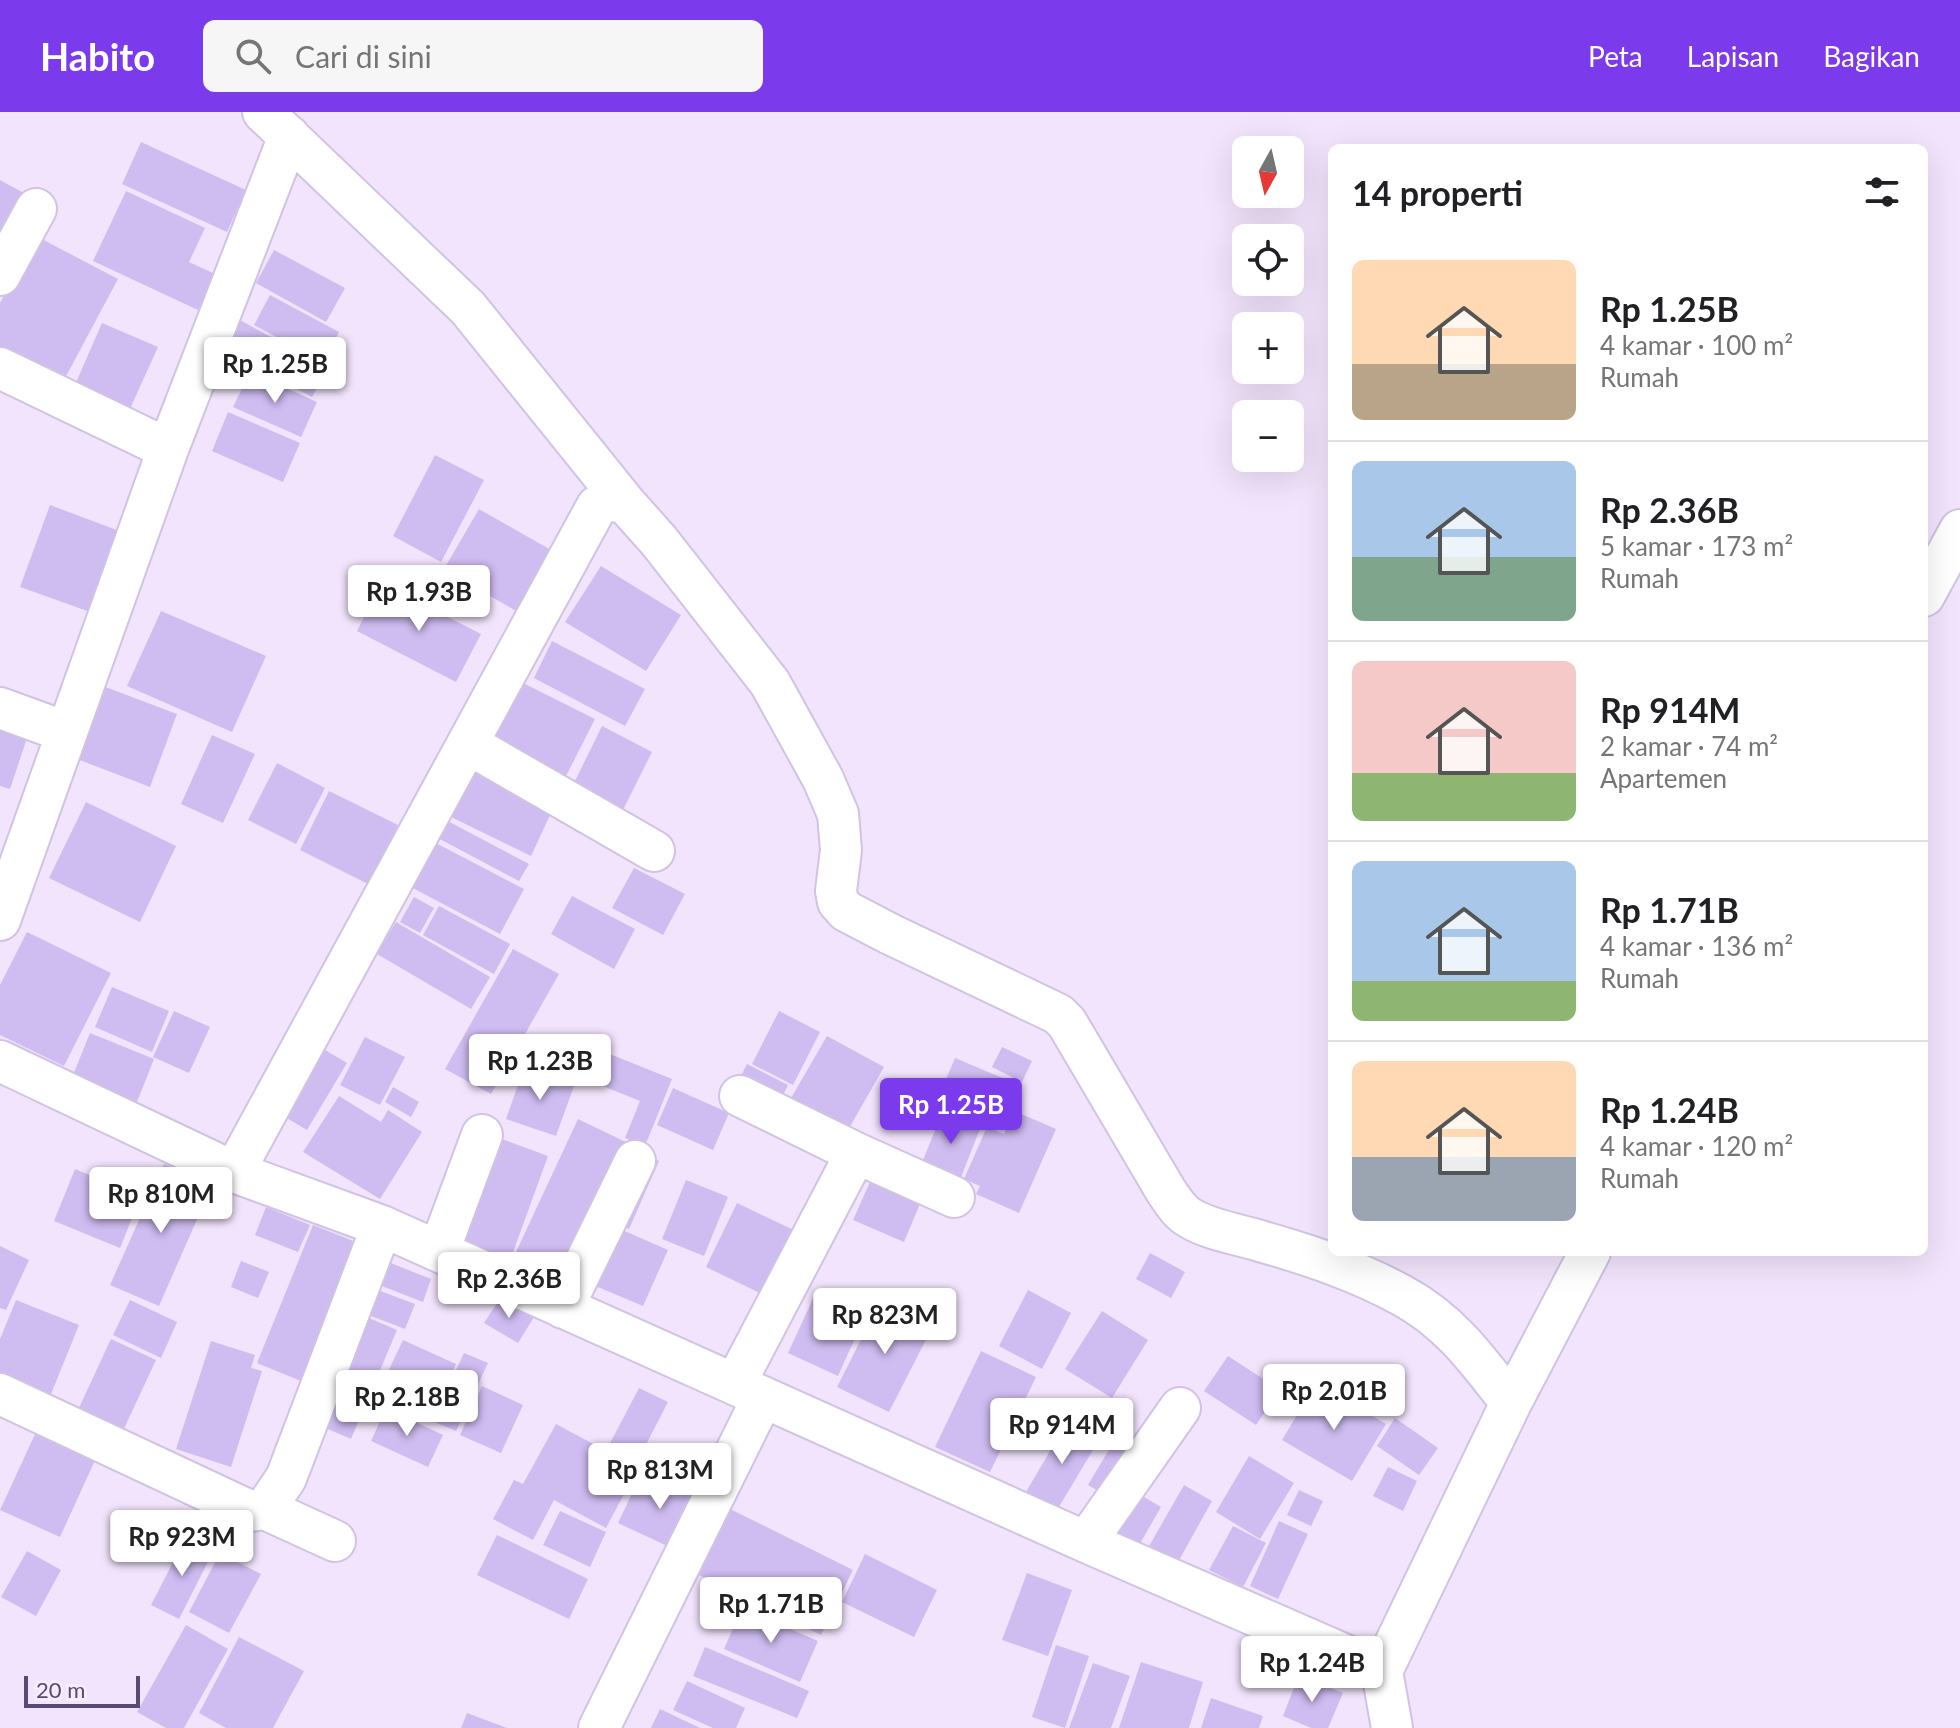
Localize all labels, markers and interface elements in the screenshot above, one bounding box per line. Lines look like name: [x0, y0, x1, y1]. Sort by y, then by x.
search box: [203, 20, 763, 92]
text: Habito: [40, 33, 155, 79]
icon: search: [231, 34, 275, 78]
text: Cari di sini: [295, 38, 432, 74]
text: Peta: [1588, 39, 1643, 73]
text: Lapisan: [1687, 39, 1779, 73]
text: Bagikan: [1823, 39, 1920, 73]
north arrow: [1232, 136, 1304, 208]
map controls: [1232, 136, 1304, 472]
icon: filters: [1860, 170, 1904, 214]
text: 14 properti: [1352, 172, 1523, 213]
button: locate: [1232, 224, 1304, 296]
text: Rp 1.25B: [1600, 288, 1739, 329]
icon: home: [1416, 292, 1512, 388]
button: +: [1232, 312, 1304, 384]
text: 4 kamar · 100 m²: [1600, 329, 1793, 361]
pin: Rp 1.25B: [192, 337, 358, 405]
text: Rp 1.25B: [222, 347, 328, 379]
text: Rumah: [1600, 361, 1679, 393]
button: −: [1232, 400, 1304, 472]
text: Rp 2.36B: [1600, 489, 1739, 530]
icon: home: [1416, 493, 1512, 589]
text: 5 kamar · 173 m²: [1600, 530, 1793, 562]
text: Rumah: [1600, 562, 1679, 594]
pin: Rp 1.93B: [336, 565, 502, 633]
text: Rp 1.93B: [366, 575, 472, 607]
text: Rp 914M: [1600, 689, 1741, 730]
icon: home: [1416, 693, 1512, 789]
text: 2 kamar · 74 m²: [1600, 730, 1778, 762]
text: Apartemen: [1600, 762, 1727, 794]
text: Rp 1.71B: [1600, 889, 1739, 930]
icon: home: [1416, 893, 1512, 989]
text: 4 kamar · 136 m²: [1600, 930, 1793, 962]
text: Rumah: [1600, 962, 1679, 994]
pin: Rp 1.23B: [457, 1034, 623, 1102]
text: Rp 1.23B: [487, 1044, 593, 1076]
pin: Rp 1.25B: [868, 1078, 1034, 1146]
text: Rp 1.25B: [898, 1088, 1004, 1120]
text: Rp 1.24B: [1600, 1089, 1739, 1130]
icon: home: [1416, 1093, 1512, 1189]
text: 4 kamar · 120 m²: [1600, 1130, 1793, 1162]
text: Rumah: [1600, 1162, 1679, 1194]
pin: Rp 810M: [87, 1167, 235, 1235]
text: Rp 810M: [107, 1177, 215, 1209]
pin: Rp 2.36B: [426, 1252, 592, 1320]
text: Rp 2.36B: [456, 1262, 562, 1294]
pin: Rp 823M: [811, 1288, 959, 1356]
text: Rp 823M: [831, 1298, 939, 1330]
pin: Rp 2.01B: [1251, 1364, 1417, 1432]
pin: Rp 2.18B: [324, 1370, 490, 1438]
text: Rp 2.01B: [1281, 1374, 1387, 1406]
text: Rp 2.18B: [354, 1380, 460, 1412]
pin: Rp 914M: [988, 1398, 1136, 1466]
text: Rp 914M: [1008, 1408, 1116, 1440]
pin: Rp 813M: [586, 1443, 734, 1511]
text: Rp 813M: [606, 1453, 714, 1485]
pin: Rp 923M: [108, 1510, 256, 1578]
text: Rp 923M: [128, 1520, 236, 1552]
pin: Rp 1.71B: [688, 1577, 854, 1645]
text: Rp 1.71B: [718, 1587, 824, 1619]
pin: Rp 1.24B: [1229, 1636, 1395, 1704]
text: Rp 1.24B: [1259, 1646, 1365, 1678]
scale bar: [24, 1672, 140, 1708]
text: 20 m: [36, 1676, 85, 1703]

